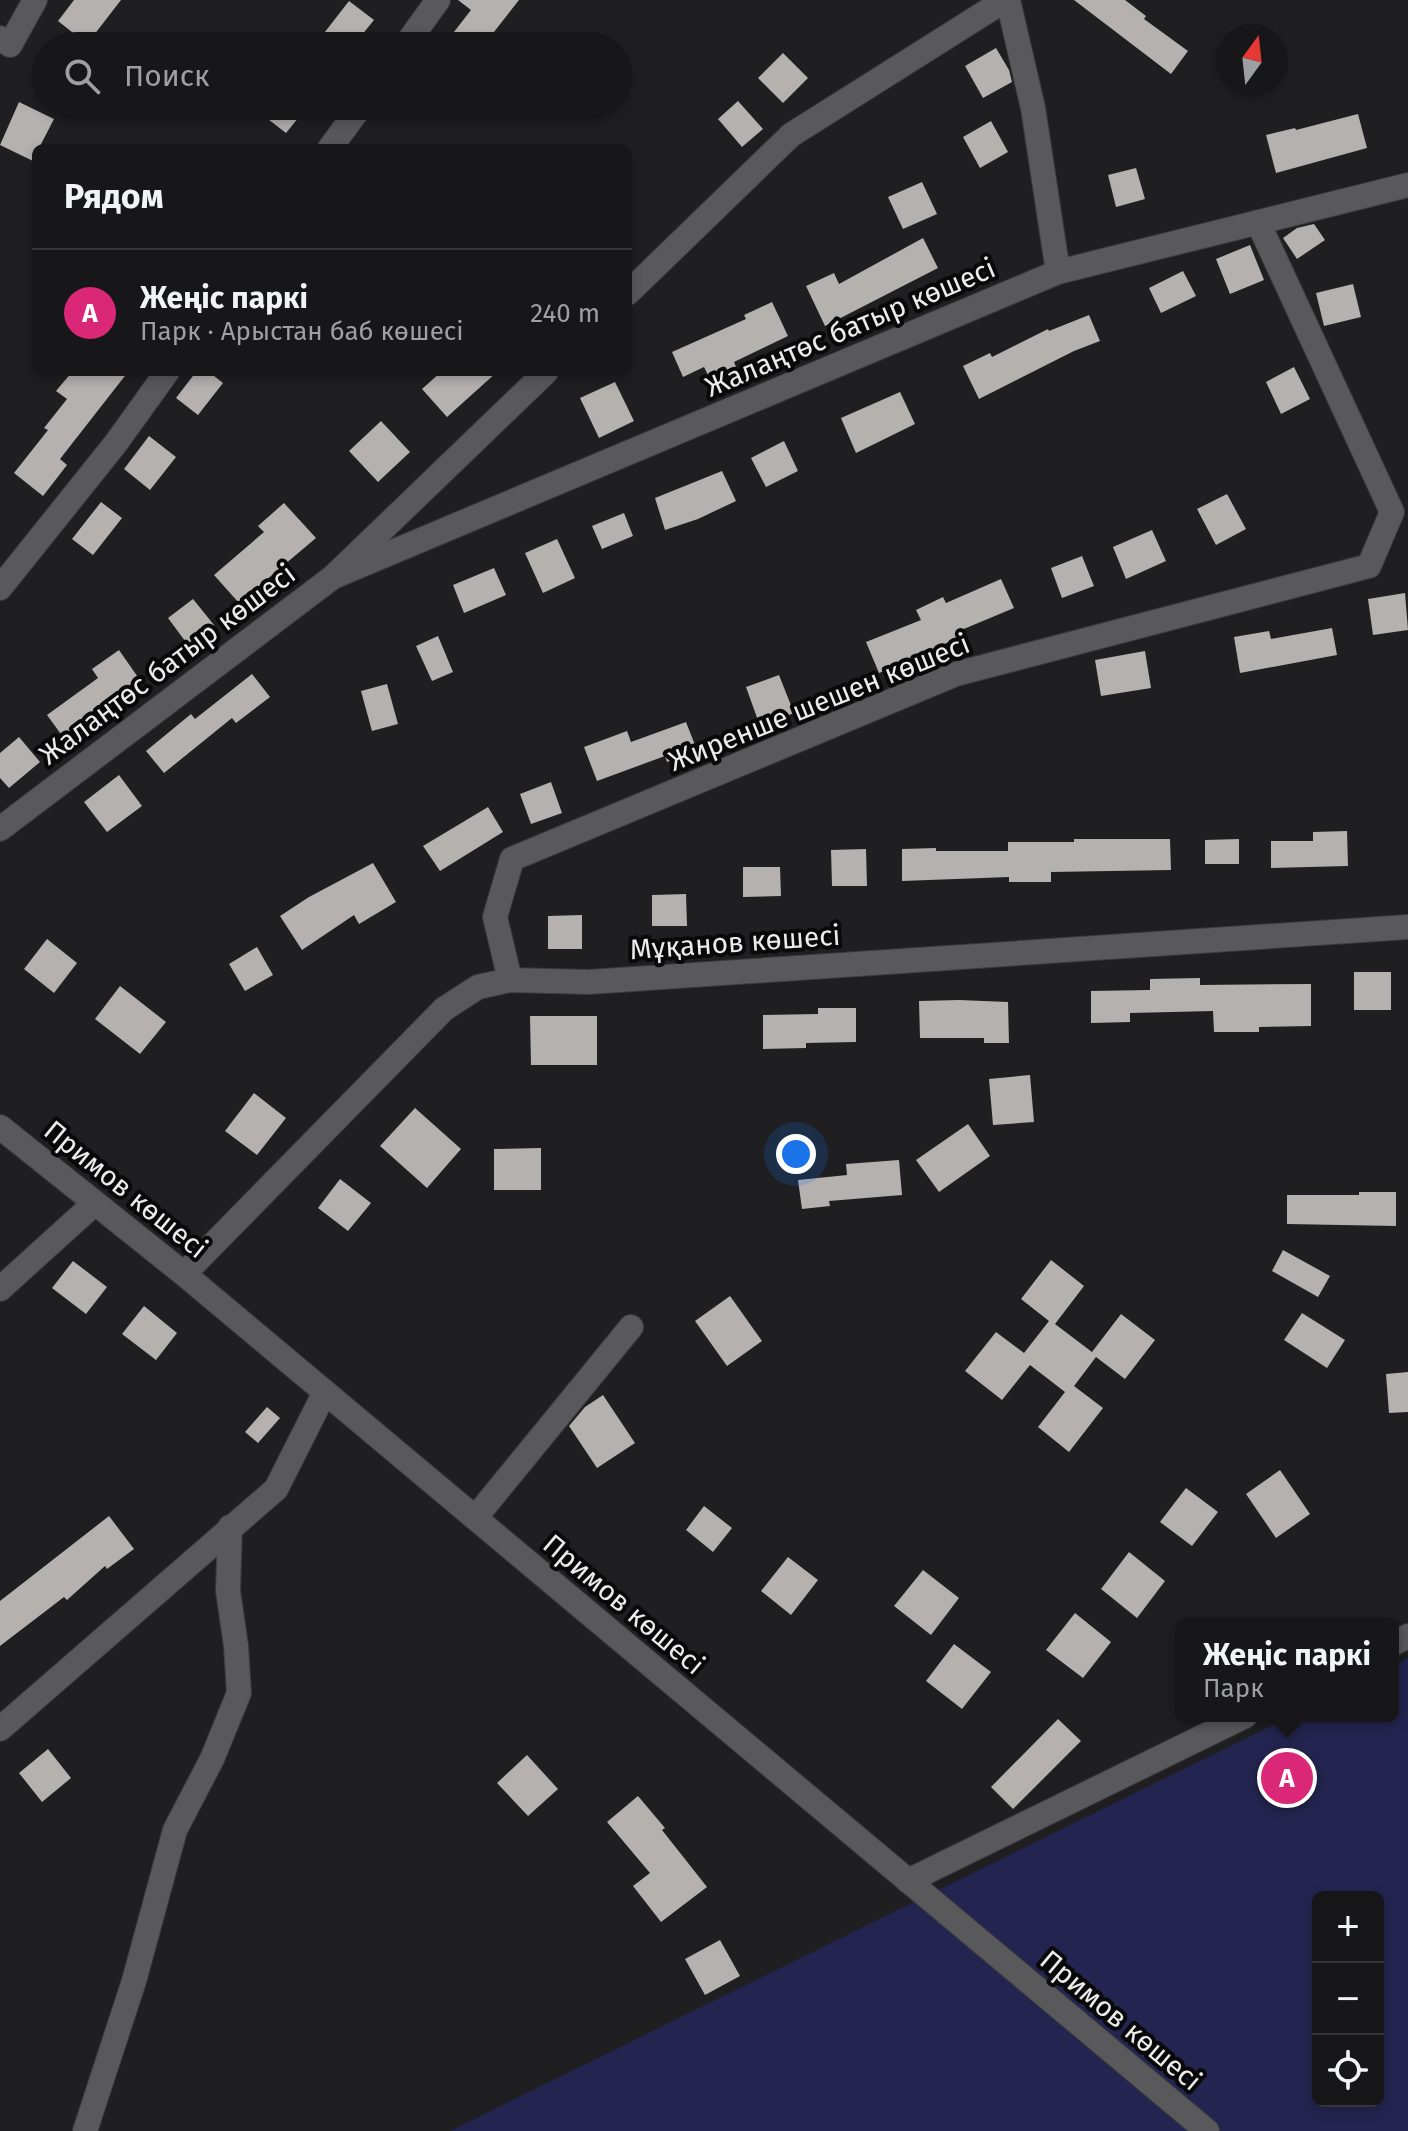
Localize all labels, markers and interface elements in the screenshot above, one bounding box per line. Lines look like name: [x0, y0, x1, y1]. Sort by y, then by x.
north arrow: [1216, 24, 1288, 96]
search box: [32, 32, 632, 120]
icon: search: [60, 54, 104, 98]
text: Поиск: [124, 58, 210, 94]
text: Рядом: [64, 176, 163, 217]
street label: Жалаңтөс батыр көшесі: [700, 251, 1000, 404]
text: Жеңіс паркі: [140, 280, 308, 316]
text: A: [82, 298, 98, 329]
text: 240 m: [530, 298, 600, 329]
text: Парк · Арыстан баб көшесі: [140, 316, 464, 347]
street label: Жалаңтөс батыр көшесі: [33, 557, 302, 771]
street label: Жиренше шешен көшесі: [664, 627, 975, 778]
street label: Мұқанов көшесі: [629, 919, 841, 966]
street label: Примов көшесі: [38, 1114, 214, 1265]
your location: [776, 1134, 816, 1174]
street label: Примов көшесі: [536, 1527, 711, 1681]
popup: [1175, 1618, 1399, 1722]
text: Жеңіс паркі: [1203, 1637, 1371, 1673]
text: Парк: [1203, 1673, 1264, 1704]
pin: A: [1261, 1748, 1313, 1808]
map controls: [1312, 1891, 1384, 2107]
button: +: [1312, 1891, 1384, 1963]
street label: Примов көшесі: [1033, 1943, 1208, 2097]
button: −: [1312, 1963, 1384, 2035]
button: locate: [1312, 2035, 1384, 2107]

